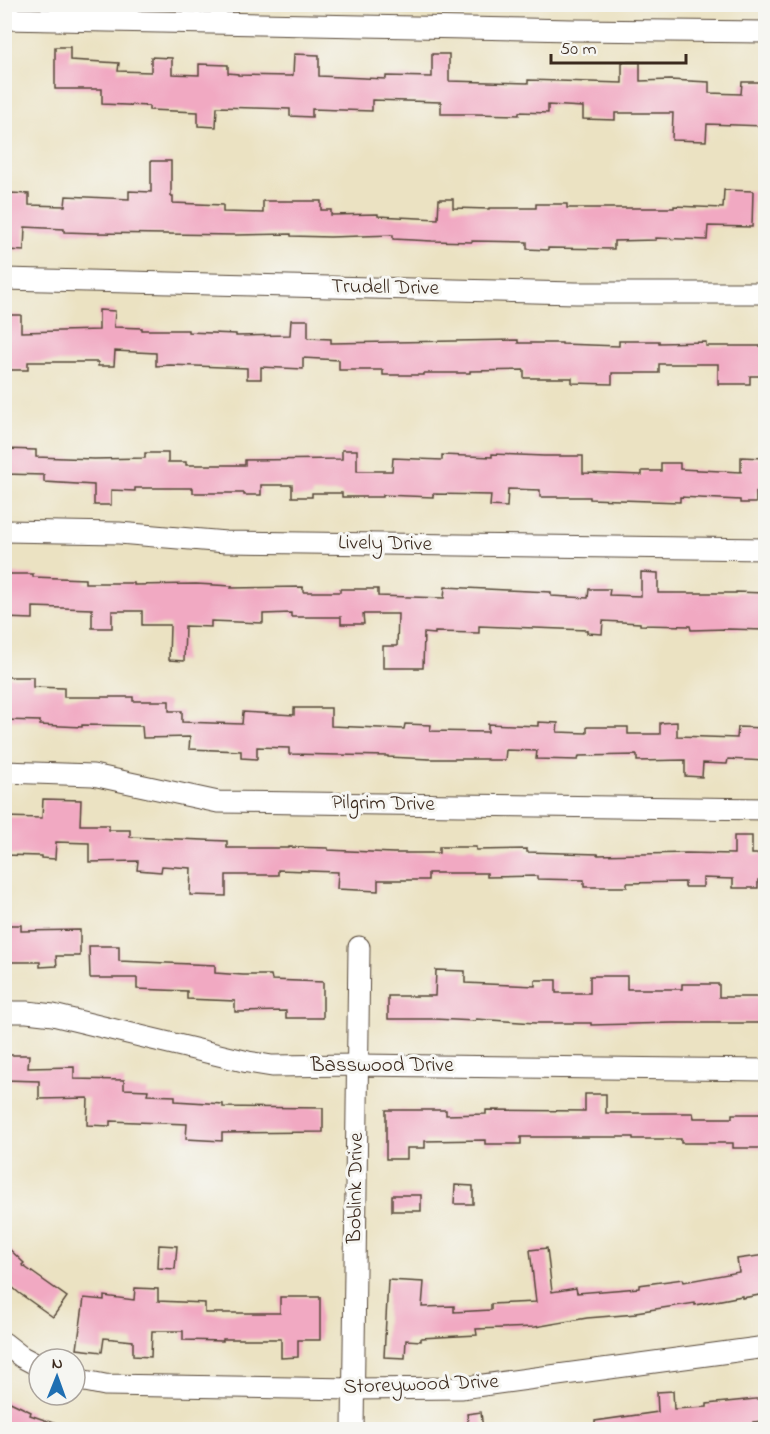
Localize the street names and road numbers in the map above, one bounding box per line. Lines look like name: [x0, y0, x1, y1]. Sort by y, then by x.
street label: Trudell Drive: [331, 272, 440, 304]
street label: Lively Drive: [338, 528, 433, 562]
street label: Pilgrim Drive: [331, 788, 436, 822]
street label: Basswood Drive: [309, 1051, 454, 1081]
street label: Boblink Drive: [340, 1132, 372, 1245]
street label: Storeywood Drive: [343, 1367, 500, 1405]

